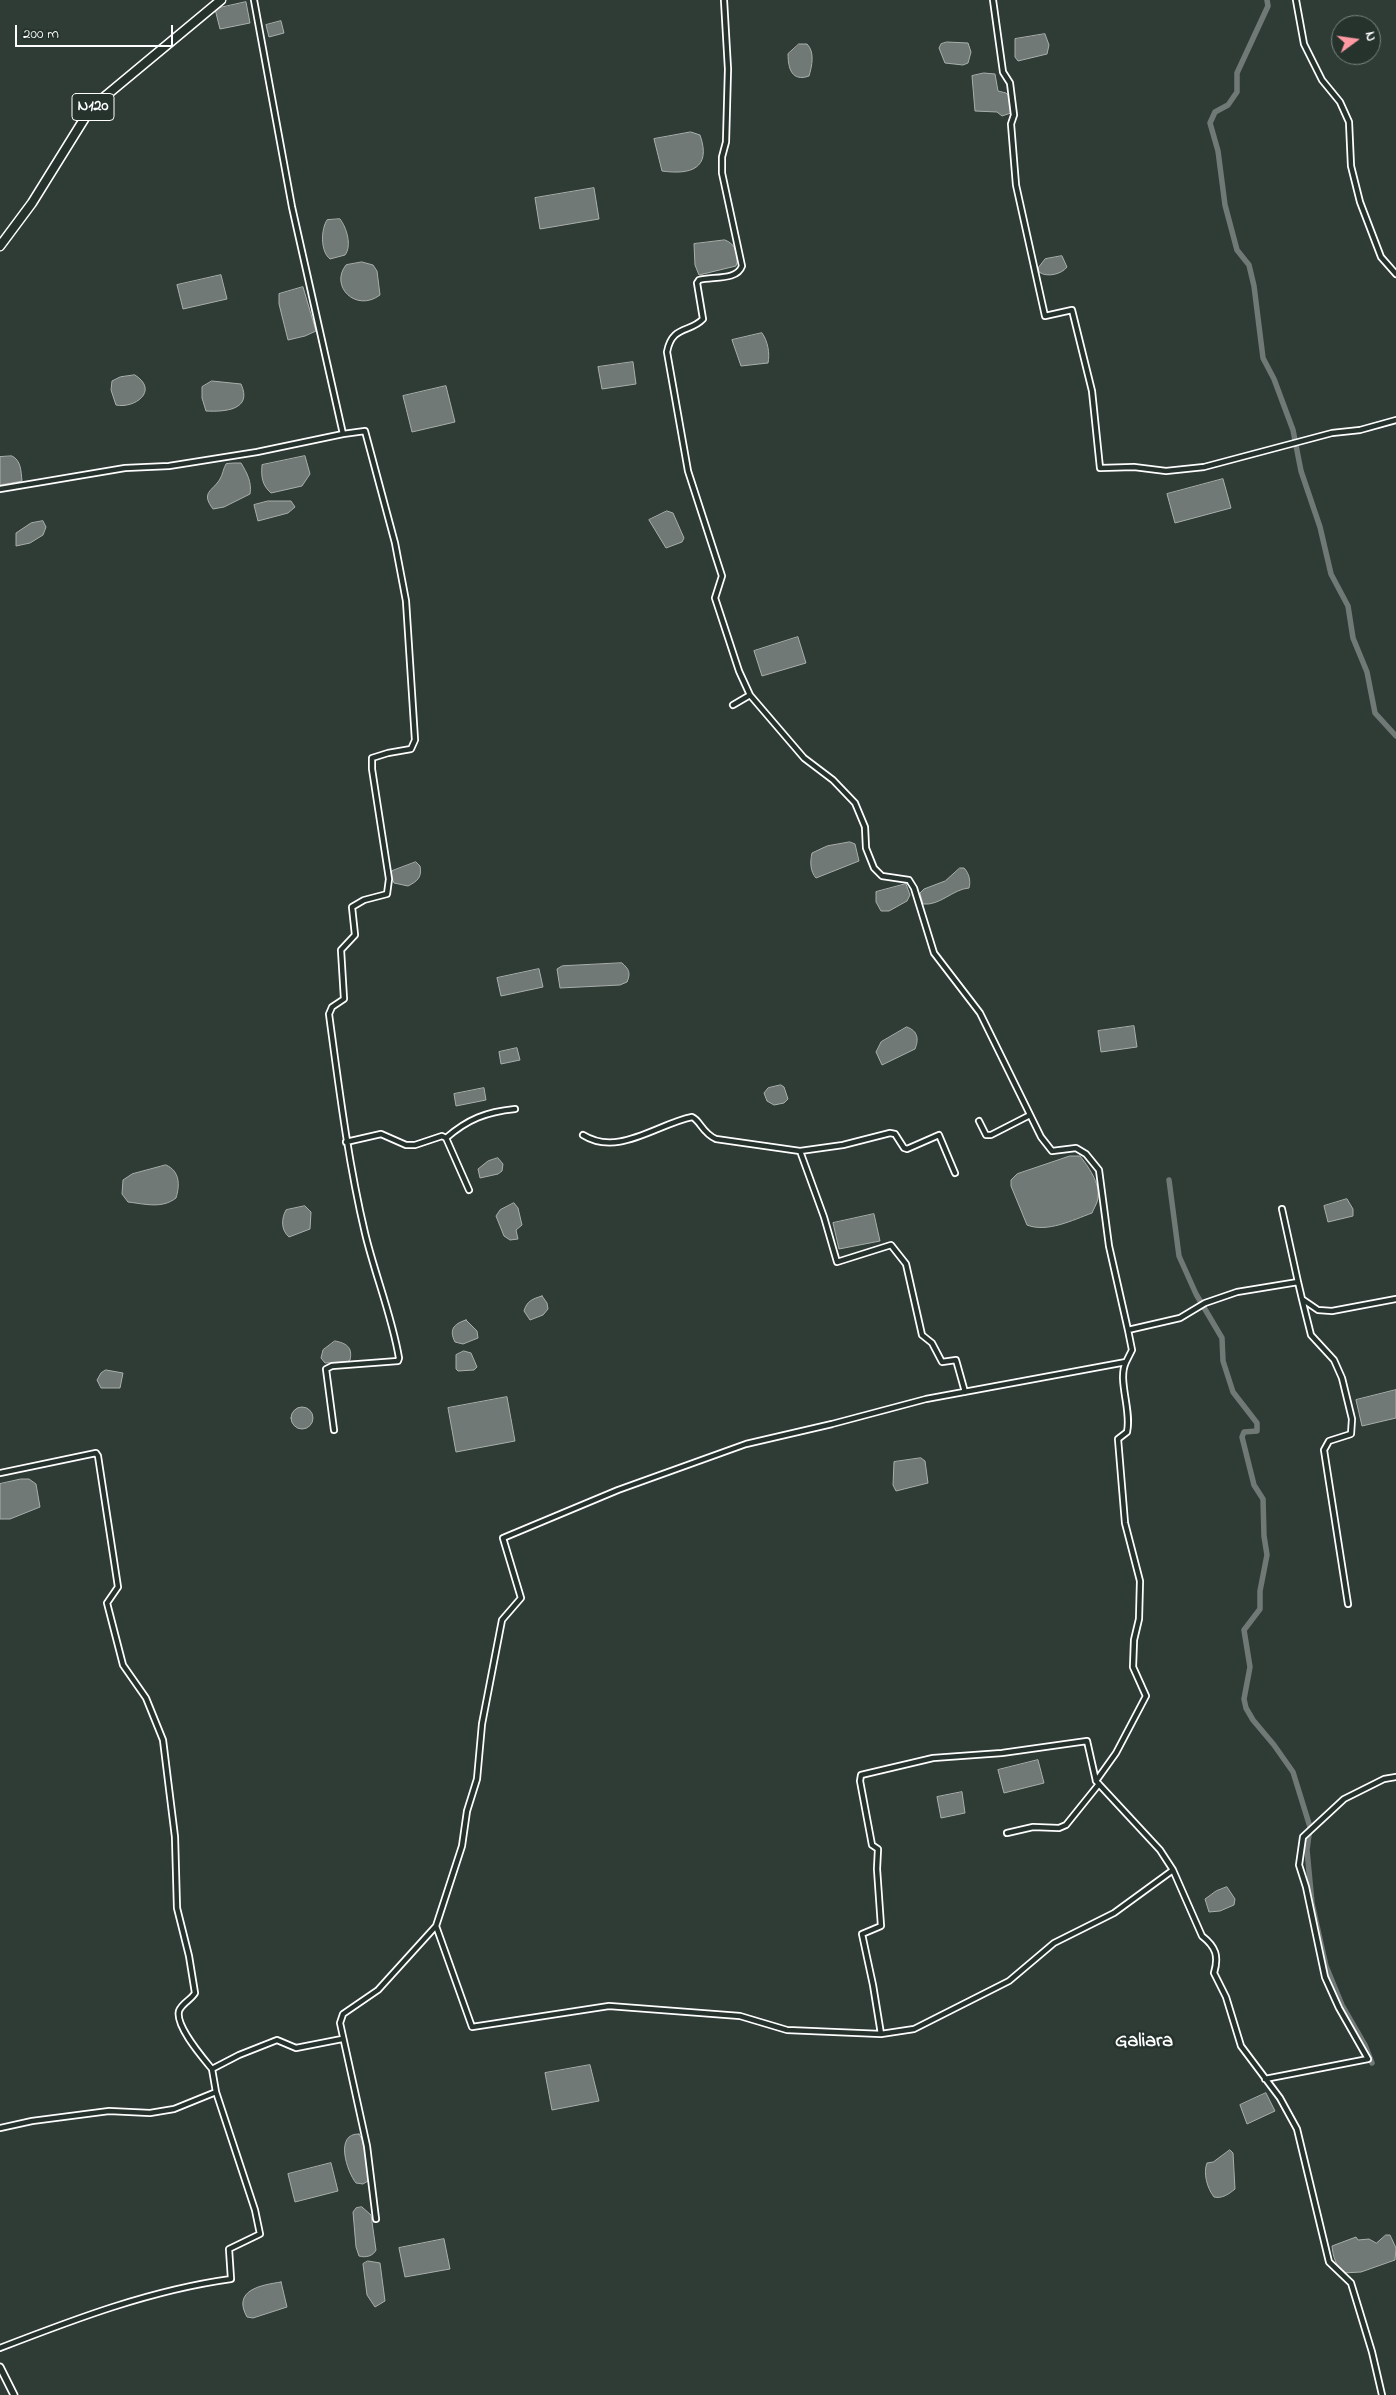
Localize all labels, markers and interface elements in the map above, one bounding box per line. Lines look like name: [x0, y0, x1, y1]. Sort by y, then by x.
scale bar: [18, 15, 175, 47]
north arrow: [1331, 15, 1381, 65]
text: 200 m: [23, 23, 59, 45]
text: N: [1359, 29, 1381, 44]
road number: N120: [72, 94, 114, 120]
district label: Galiara: [1115, 2031, 1173, 2055]

